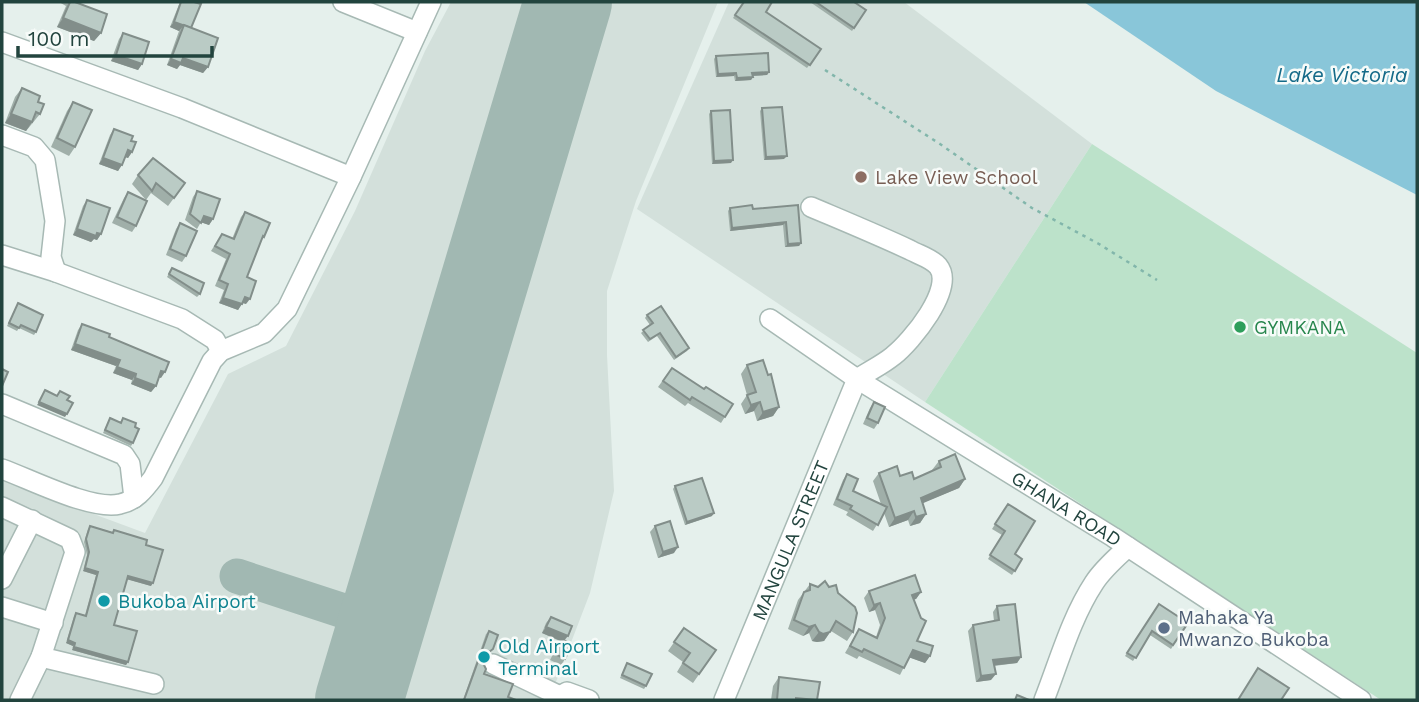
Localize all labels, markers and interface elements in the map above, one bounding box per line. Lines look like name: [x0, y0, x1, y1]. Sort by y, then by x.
scale bar: [18, 14, 212, 58]
text: 100 m: [28, 26, 90, 51]
water label: Lake Victoria: [1276, 62, 1408, 87]
place label: Lake View School: [875, 166, 1038, 189]
marker: Lake View School: [853, 169, 869, 185]
place label: GYMKANA: [1254, 316, 1346, 339]
marker: GYMKANA: [1232, 319, 1248, 335]
street label: MANGULA STREET: [747, 457, 834, 624]
street label: GHANA ROAD: [1007, 466, 1126, 551]
place label: Bukoba Airport: [118, 590, 256, 613]
marker: Bukoba Airport: [96, 593, 112, 609]
place label: Mahaka Ya Mwanzo Bukoba: [1178, 606, 1329, 651]
marker: Mahaka Ya Mwanzo Bukoba: [1156, 620, 1172, 636]
place label: Old Airport Terminal: [498, 635, 599, 680]
marker: Old Airport Terminal: [476, 649, 492, 665]

